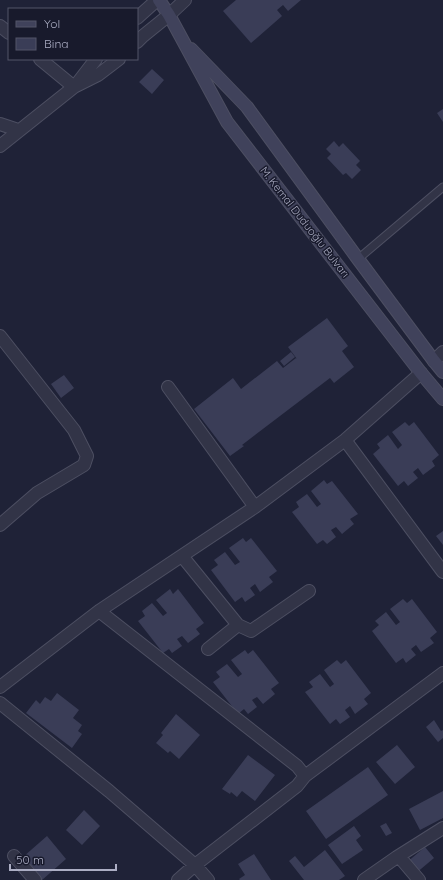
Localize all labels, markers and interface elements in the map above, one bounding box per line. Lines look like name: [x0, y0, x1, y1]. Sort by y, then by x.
legend: [8, 8, 138, 60]
text: Yol: [44, 16, 60, 31]
text: Bina: [44, 36, 69, 51]
street label: M. Kemal Duduoğlu Bulvarı: [257, 164, 353, 280]
scale bar: [10, 846, 116, 872]
text: 50 m: [16, 852, 44, 867]

